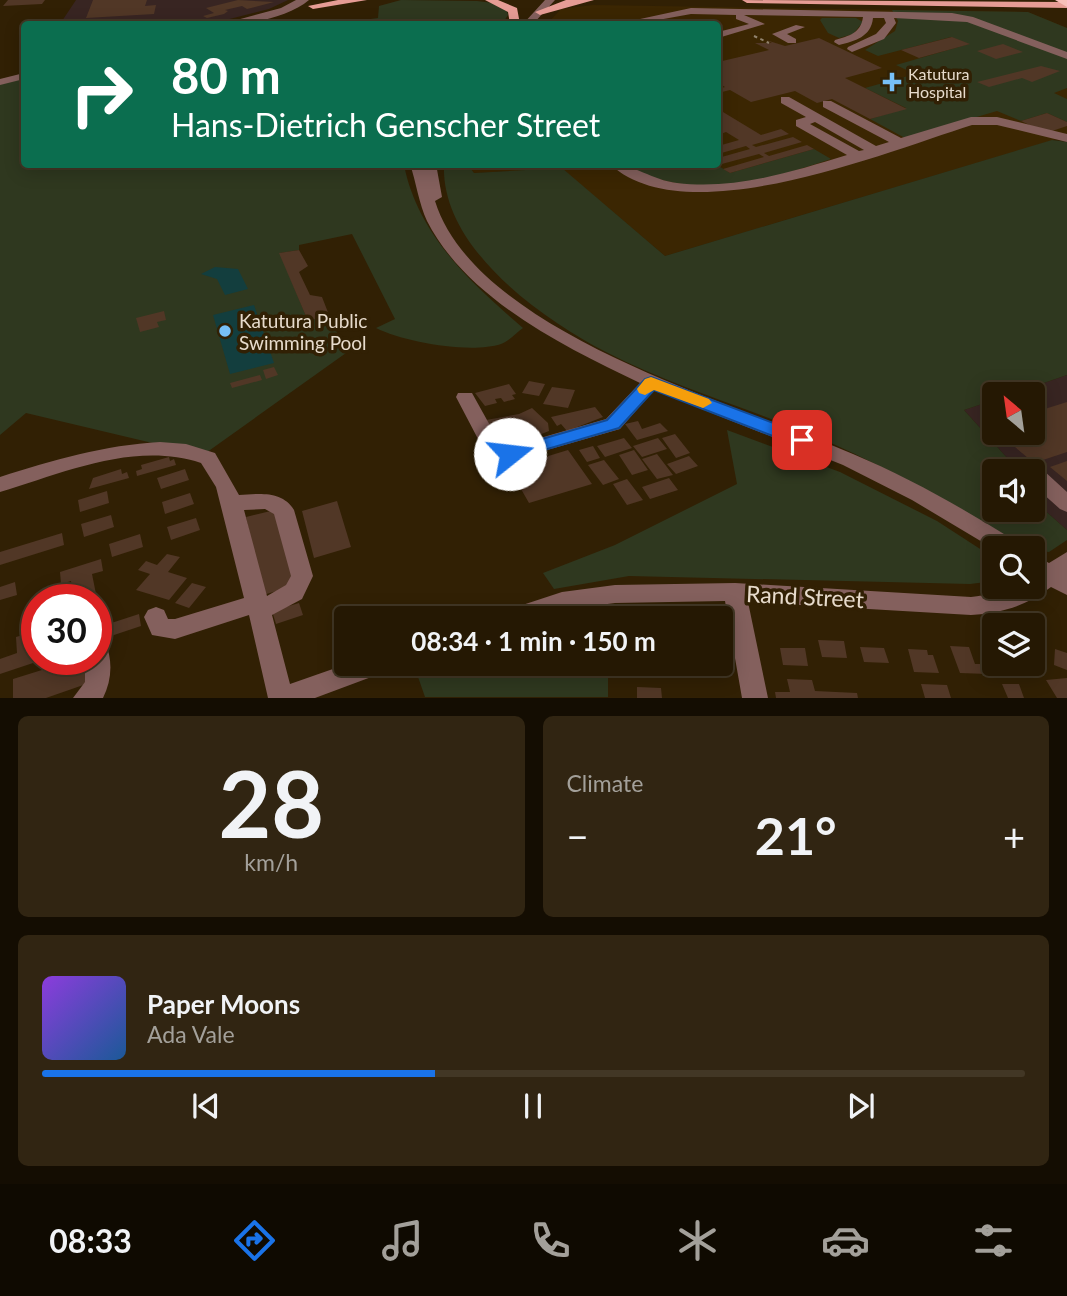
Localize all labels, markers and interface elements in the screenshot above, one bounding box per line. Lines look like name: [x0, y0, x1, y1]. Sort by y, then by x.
text: 80 m: [171, 46, 281, 104]
icon: right: [56, 49, 147, 140]
place label: Katutura Hospital: [908, 64, 969, 101]
marker: Katutura Hospital: [882, 72, 902, 92]
text: Hans-Dietrich Genscher Street: [171, 105, 600, 144]
place label: Katutura Public Swimming Pool: [239, 309, 367, 354]
marker: Katutura Public Swimming Pool: [217, 323, 233, 339]
north arrow: [982, 382, 1045, 444]
map controls: [982, 382, 1045, 676]
pin: [772, 410, 832, 470]
position arrow: [473, 417, 547, 491]
icon: arrive: [783, 421, 821, 459]
button: sound: [982, 459, 1045, 522]
button: search: [982, 536, 1045, 599]
street label: Rand Street: [745, 579, 865, 613]
speed limit sign: 30: [21, 584, 112, 675]
button: layers: [982, 613, 1045, 676]
text: 08:34 · 1 min · 150 m: [411, 625, 656, 657]
text: 28: [218, 748, 324, 857]
text: Climate: [567, 769, 643, 797]
text: 21°: [755, 804, 837, 866]
text: −: [567, 813, 589, 859]
text: +: [1003, 813, 1025, 859]
text: km/h: [244, 848, 298, 876]
text: Paper Moons: [147, 988, 300, 1020]
text: Ada Vale: [147, 1020, 235, 1048]
icon: previous: [187, 1087, 225, 1125]
icon: pause: [514, 1087, 552, 1125]
icon: next: [842, 1087, 880, 1125]
icon: directions: [230, 1216, 279, 1265]
icon: music: [378, 1216, 427, 1265]
icon: phone: [526, 1216, 575, 1265]
icon: climate: [673, 1216, 722, 1265]
icon: car: [821, 1216, 870, 1265]
icon: filters: [969, 1216, 1018, 1265]
text: 08:33: [49, 1221, 132, 1260]

